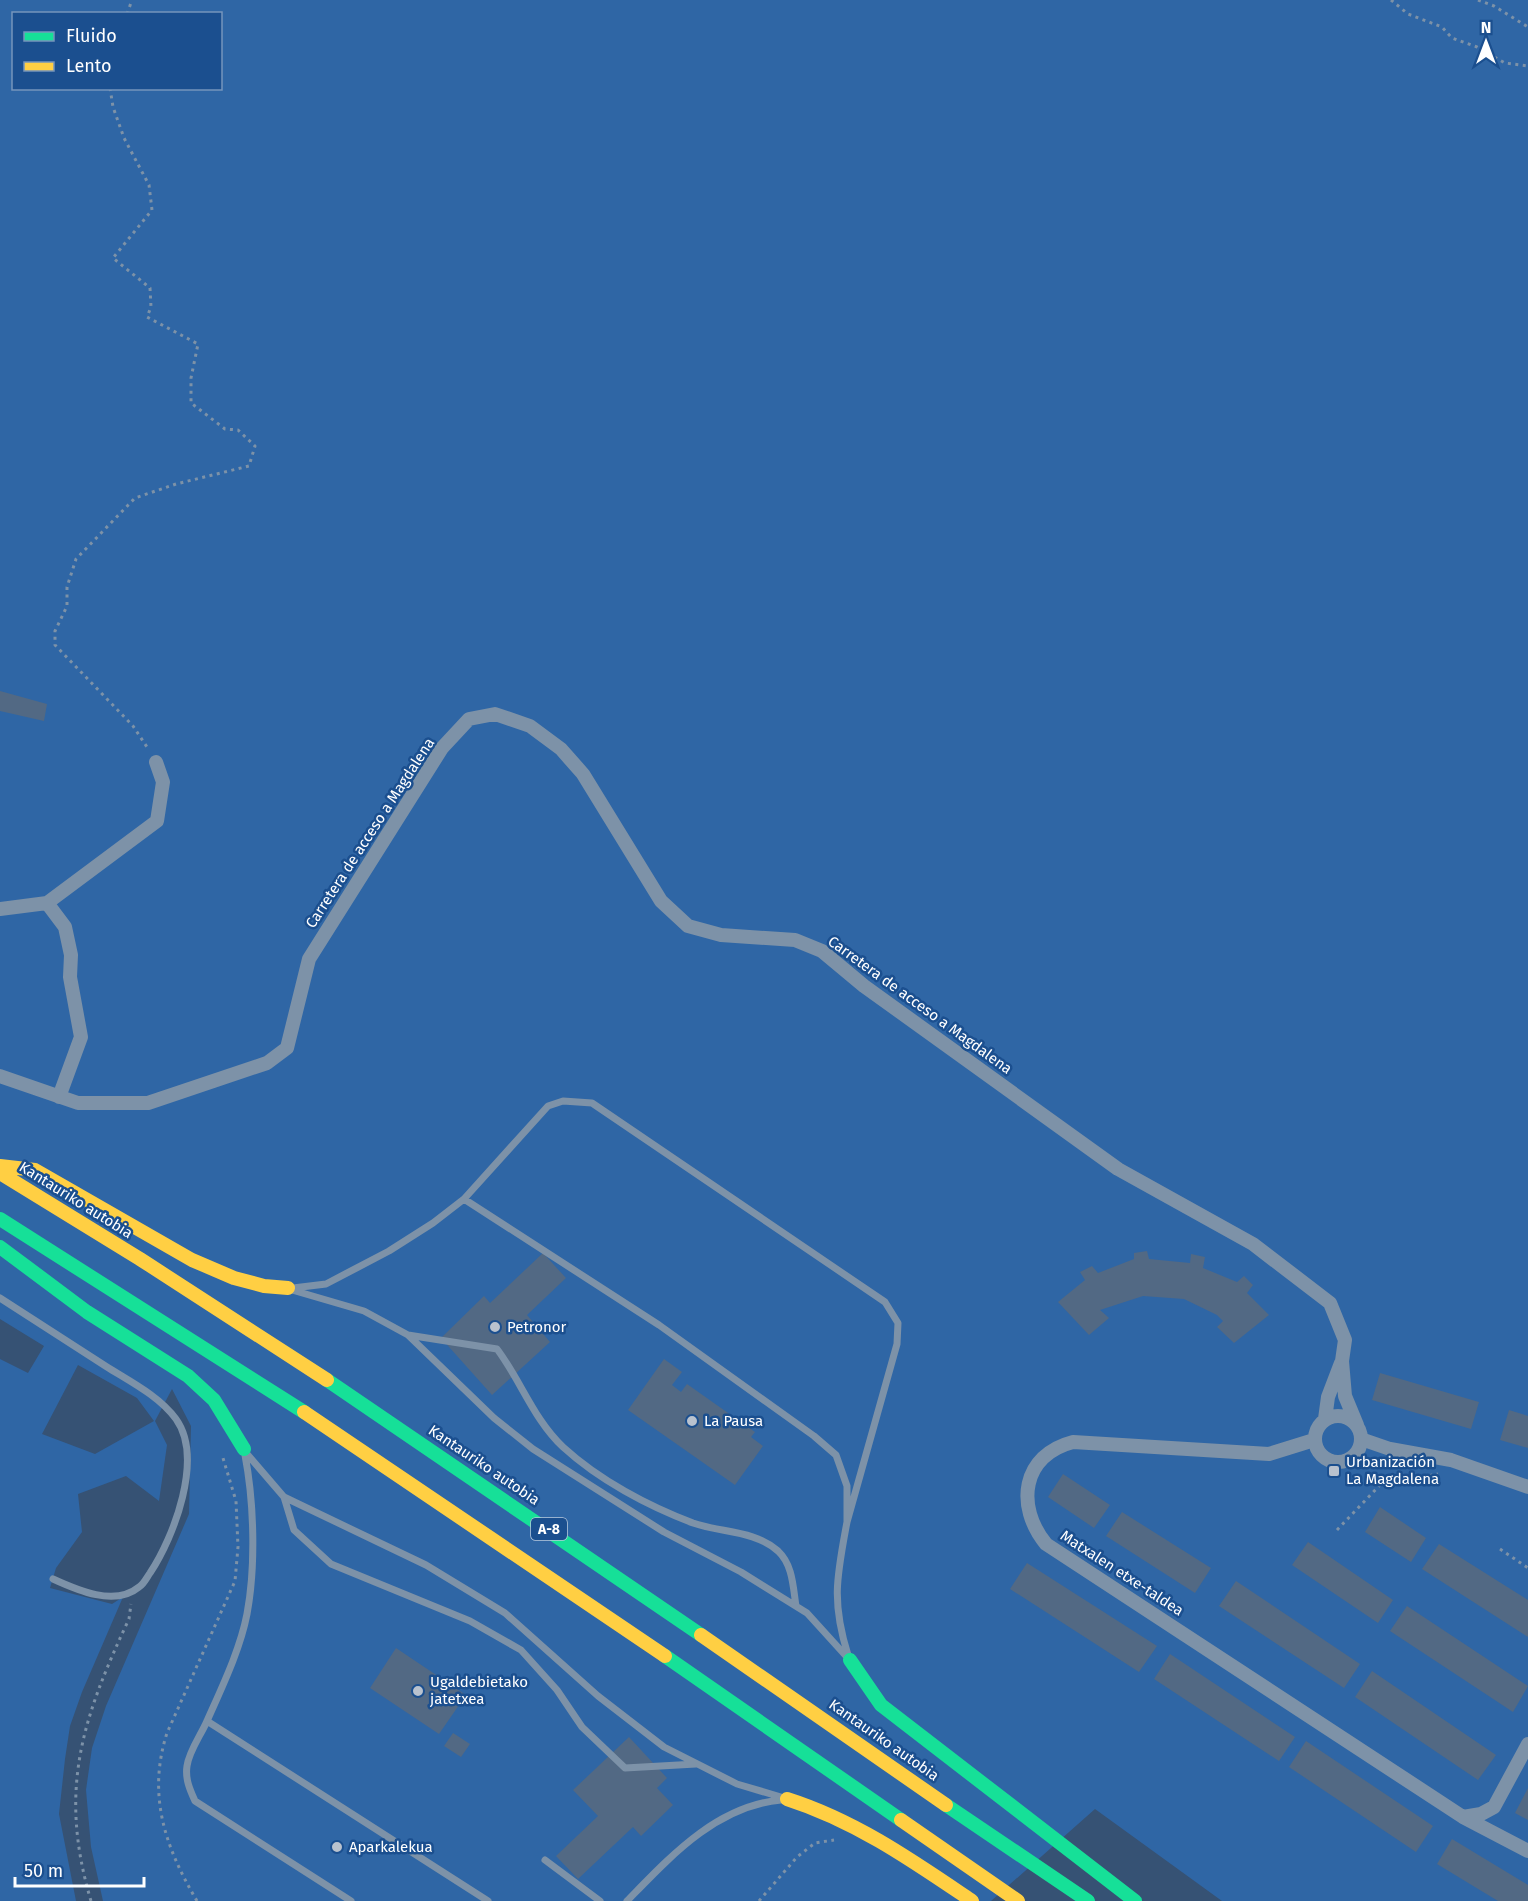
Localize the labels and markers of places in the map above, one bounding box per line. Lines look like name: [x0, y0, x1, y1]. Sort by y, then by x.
place label: Petronor: [507, 1318, 567, 1336]
marker: Petronor: [488, 1320, 502, 1334]
place label: La Pausa: [704, 1412, 763, 1430]
marker: La Pausa: [685, 1414, 699, 1428]
place label: Urbanización La Magdalena: [1346, 1453, 1439, 1488]
marker: Urbanización La Magdalena: [1327, 1464, 1341, 1478]
place label: Ugaldebietako jatetxea: [429, 1673, 528, 1708]
marker: Ugaldebietako jatetxea: [411, 1684, 425, 1698]
place label: Aparkalekua: [349, 1838, 433, 1856]
marker: Aparkalekua: [330, 1840, 344, 1854]

